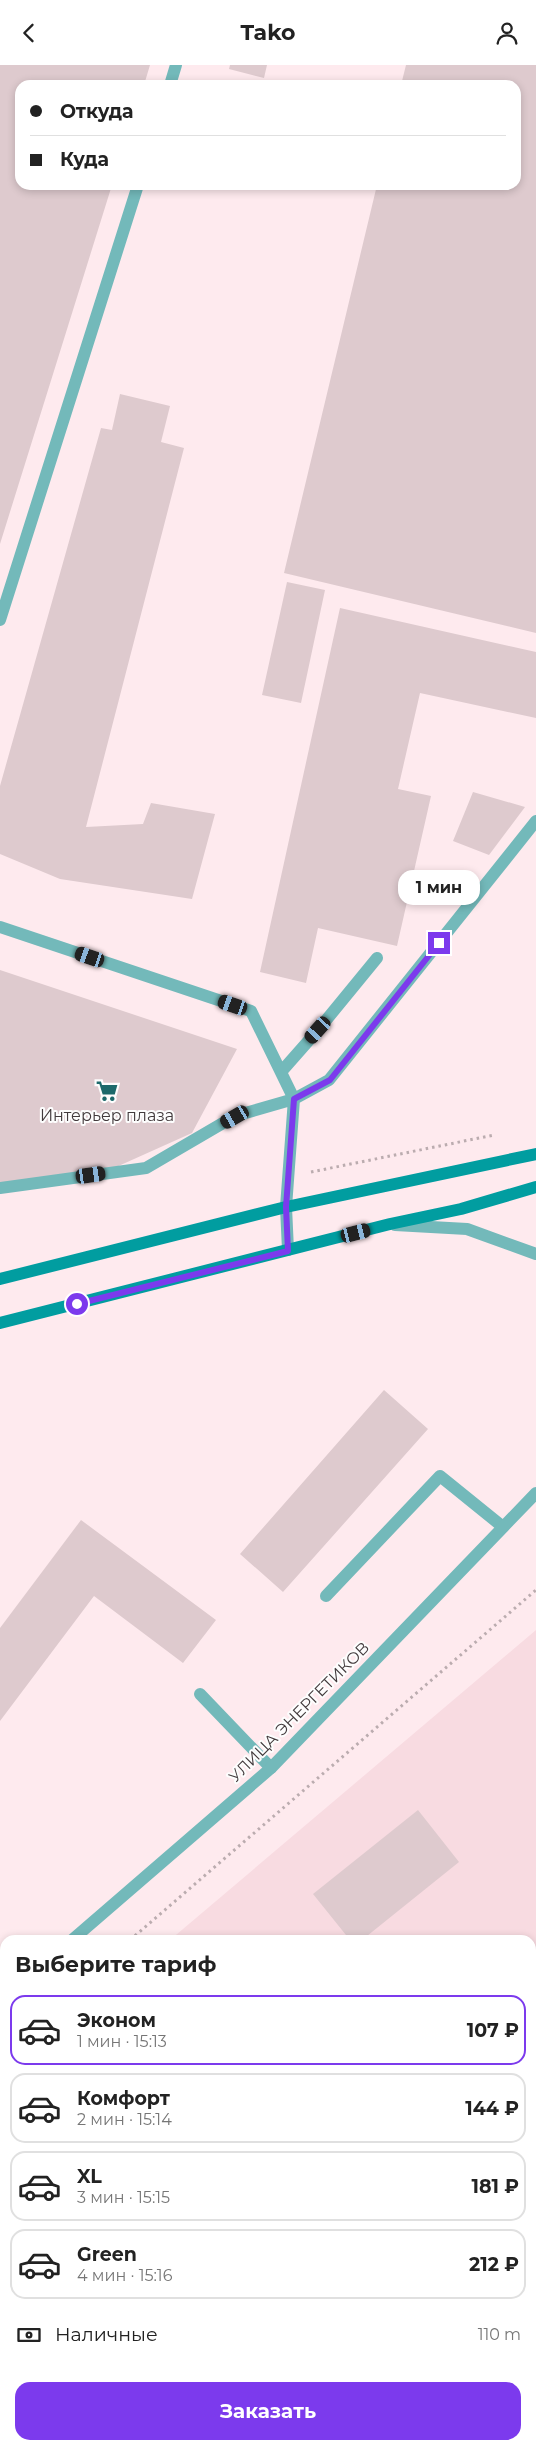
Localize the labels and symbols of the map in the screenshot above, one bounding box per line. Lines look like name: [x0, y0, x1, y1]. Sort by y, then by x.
callout: 1 мин: [398, 871, 480, 905]
route end: [428, 932, 450, 954]
car: [73, 945, 106, 969]
car: [216, 993, 249, 1017]
car: [302, 1014, 333, 1046]
supermarket icon: Интерьер плаза: [94, 1078, 120, 1104]
car: [218, 1103, 251, 1131]
place label: Интерьер плаза: [40, 1106, 174, 1125]
car: [75, 1165, 106, 1185]
car: [339, 1222, 372, 1244]
route start: [66, 1293, 88, 1315]
street label: УЛИЦА ЭНЕРГЕТИКОВ: [225, 1638, 373, 1786]

